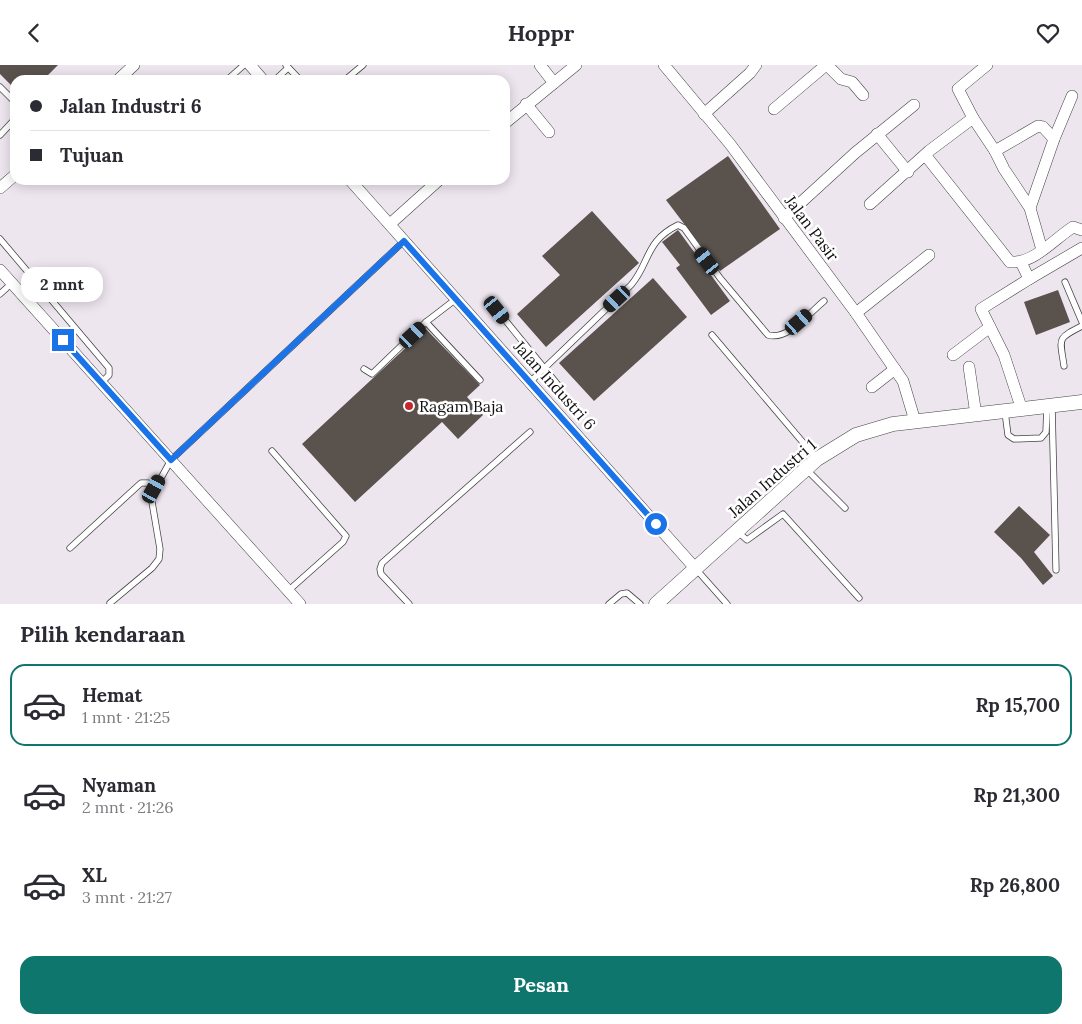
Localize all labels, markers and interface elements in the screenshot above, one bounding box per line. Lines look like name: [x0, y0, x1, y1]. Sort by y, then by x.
icon: back: [20, 19, 48, 47]
text: Hoppr: [508, 19, 574, 47]
icon: heart: [1034, 19, 1062, 47]
text: Jalan Industri 6: [60, 94, 202, 118]
text: Tujuan: [60, 143, 124, 167]
street label: Jalan Pasir: [780, 190, 843, 265]
car: [691, 245, 722, 277]
callout: 2 mnt: [22, 267, 104, 303]
text: 2 mnt: [40, 274, 84, 294]
car: [600, 283, 633, 315]
car: [481, 294, 512, 326]
car: [782, 306, 815, 338]
car: [396, 319, 429, 351]
route end: [52, 329, 74, 351]
street label: Jalan Industri 6: [509, 336, 600, 434]
place label: Ragam Baja: [419, 396, 504, 416]
marker: Ragam Baja: [403, 400, 415, 412]
street label: Jalan Industri 1: [723, 434, 820, 522]
car: [140, 472, 167, 506]
route start: [645, 513, 667, 535]
text: Pilih kendaraan: [20, 620, 185, 648]
icon: car: [22, 683, 67, 728]
text: Hemat: [82, 683, 142, 707]
text: Rp 15,700: [975, 693, 1060, 717]
text: 1 mnt · 21:25: [82, 707, 170, 727]
icon: car: [22, 773, 67, 818]
text: Nyaman: [82, 773, 156, 797]
text: Rp 21,300: [973, 783, 1060, 807]
text: 2 mnt · 21:26: [82, 797, 174, 817]
icon: car: [22, 863, 67, 908]
text: XL: [82, 863, 107, 887]
text: Rp 26,800: [970, 873, 1060, 897]
text: 3 mnt · 21:27: [82, 887, 172, 907]
button: Pesan: [20, 956, 1062, 1014]

